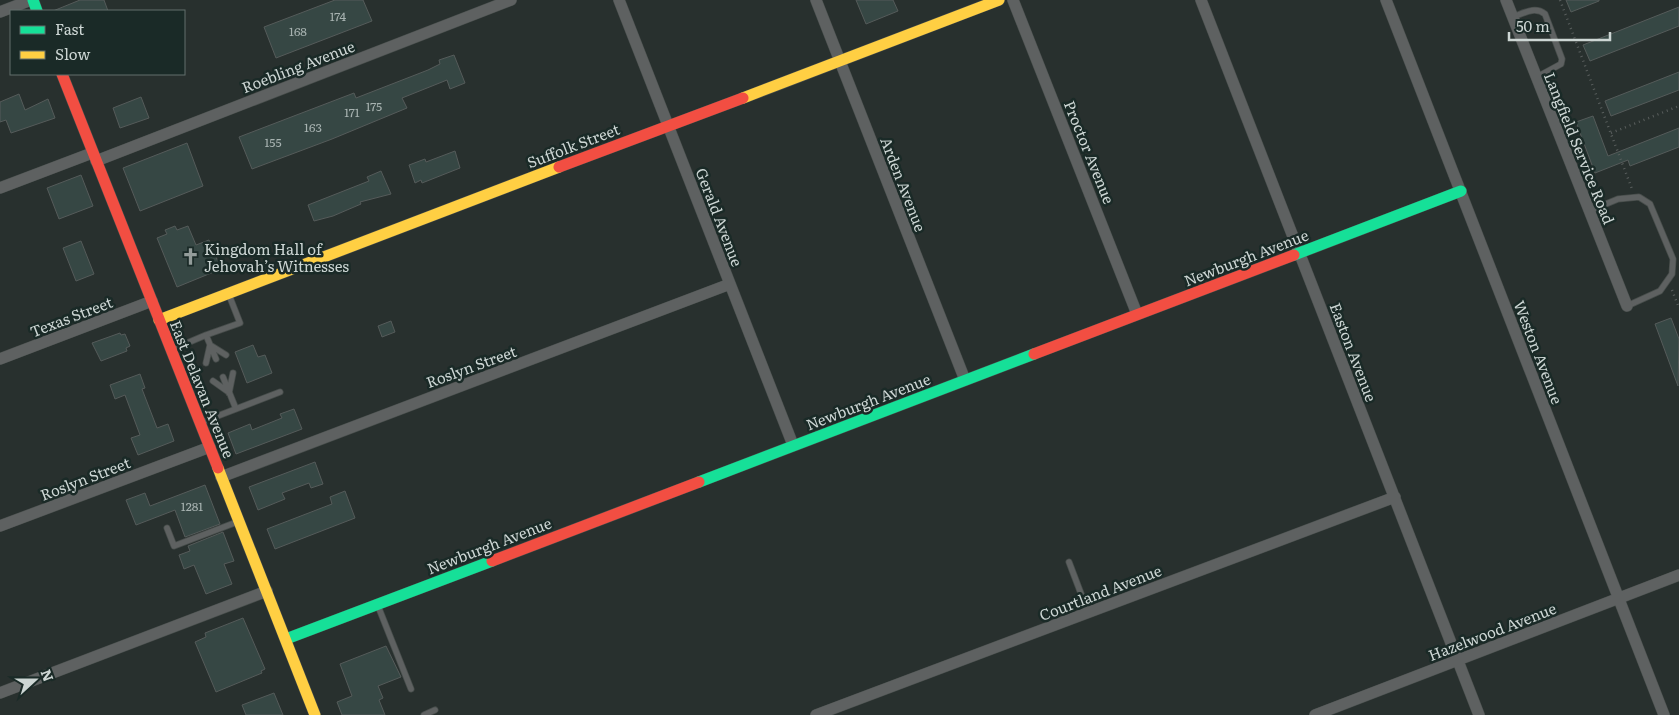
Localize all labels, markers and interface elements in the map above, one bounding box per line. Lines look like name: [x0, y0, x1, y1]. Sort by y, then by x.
house number: 174: [330, 7, 347, 25]
legend: [10, 10, 185, 75]
scale bar: [1509, 10, 1610, 42]
text: 50 m: [1516, 14, 1550, 37]
text: Fast: [55, 17, 84, 40]
house number: 168: [289, 22, 307, 40]
street label: Roebling Avenue: [238, 34, 358, 98]
text: Slow: [55, 42, 90, 65]
street label: Langfield Service Road: [1539, 68, 1621, 228]
house number: 175: [366, 97, 382, 115]
street label: Proctor Avenue: [1059, 97, 1121, 207]
house number: 171: [344, 103, 360, 121]
street label: Suffolk Street: [523, 117, 623, 173]
house number: 163: [304, 118, 322, 136]
house number: 155: [264, 133, 282, 151]
street label: Arden Avenue: [875, 133, 933, 235]
street label: Gerald Avenue: [691, 164, 749, 270]
street label: Newburgh Avenue: [1180, 223, 1312, 291]
place label: Kingdom Hall of Jehovah’s Witnesses: [204, 237, 349, 277]
church icon: Kingdom Hall of Jehovah’s Witnesses: [180, 247, 200, 267]
street label: Texas Street: [26, 290, 116, 342]
street label: Weston Avenue: [1509, 297, 1569, 407]
street label: Easton Avenue: [1325, 299, 1384, 405]
street label: East Delavan Avenue: [165, 317, 241, 462]
street label: Roslyn Street: [423, 339, 519, 393]
street label: Newburgh Avenue: [802, 367, 934, 435]
street label: Roslyn Street: [37, 450, 133, 506]
house number: 1281: [181, 497, 203, 515]
street label: Newburgh Avenue: [423, 511, 555, 579]
street label: Courtland Avenue: [1035, 558, 1165, 626]
street label: Hazelwood Avenue: [1425, 596, 1560, 666]
north arrow: [10, 655, 60, 705]
text: N: [37, 666, 60, 684]

